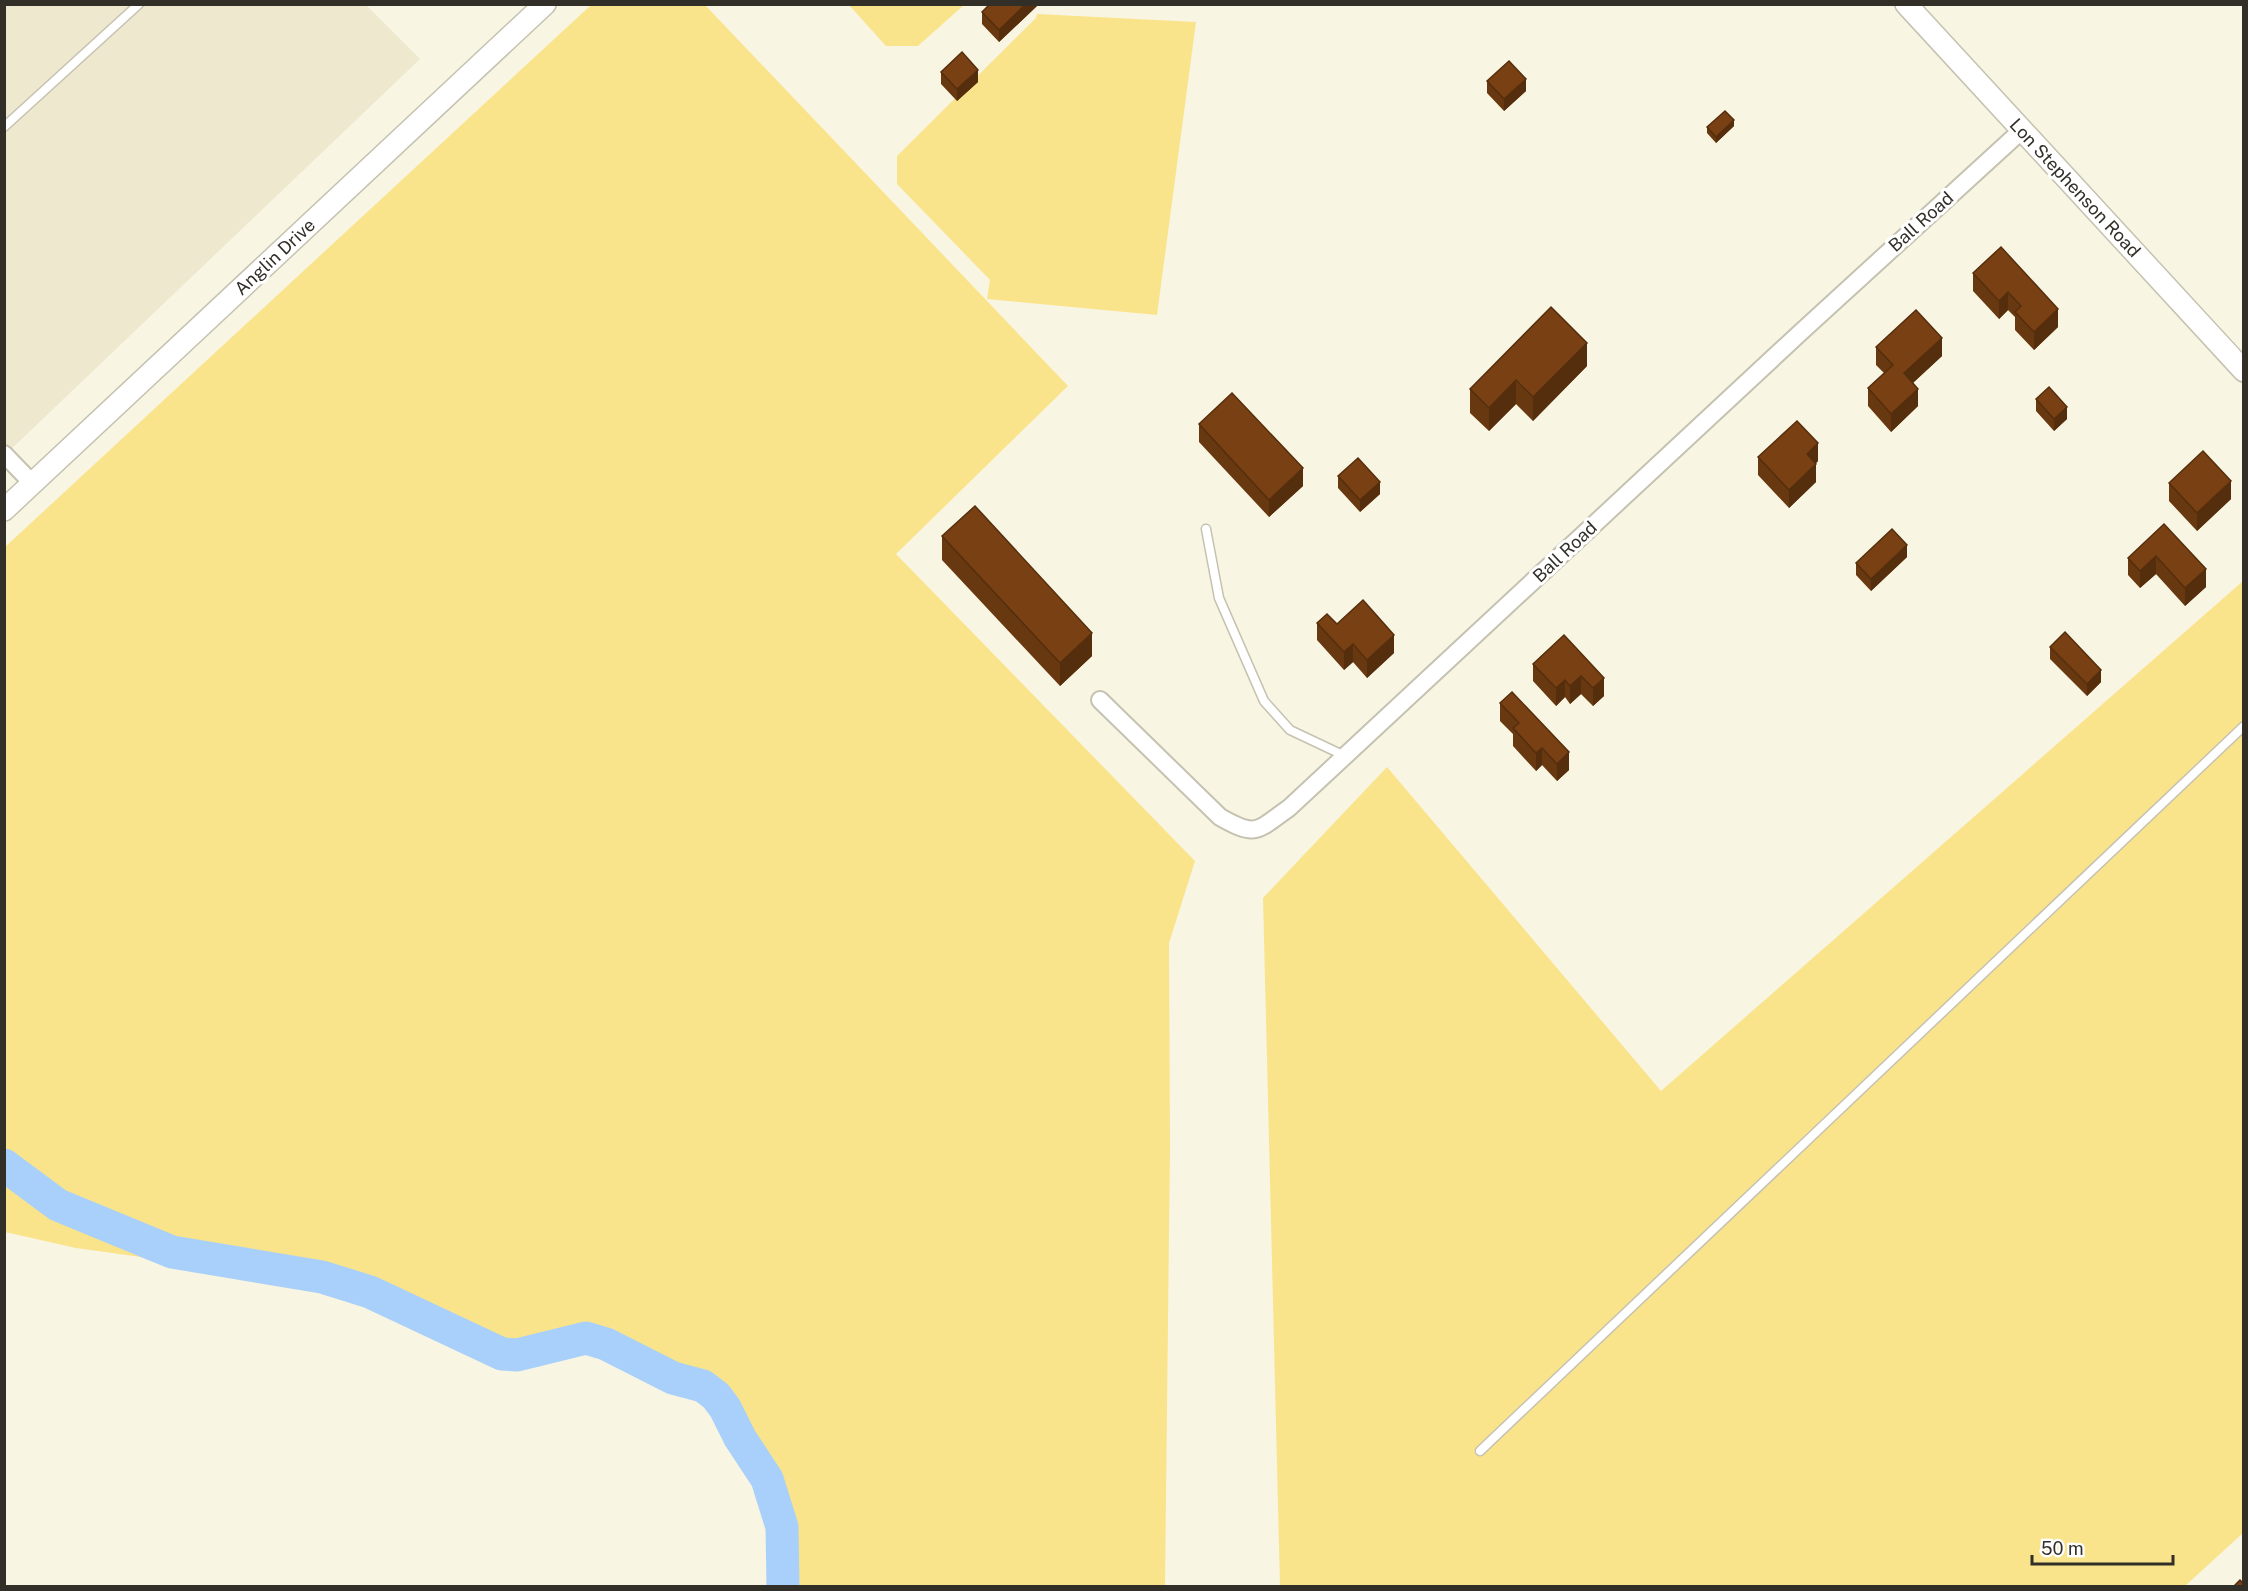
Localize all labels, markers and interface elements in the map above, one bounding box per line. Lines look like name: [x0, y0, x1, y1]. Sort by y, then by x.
street label: Lon Stephenson Road: [2006, 114, 2145, 261]
street label: Ball Road: [1884, 187, 1957, 256]
street label: Anglin Drive: [230, 214, 319, 299]
street label: Ball Road: [1528, 517, 1601, 586]
scale bar: [2032, 1528, 2173, 1566]
text: 50 m: [2041, 1538, 2084, 1559]

